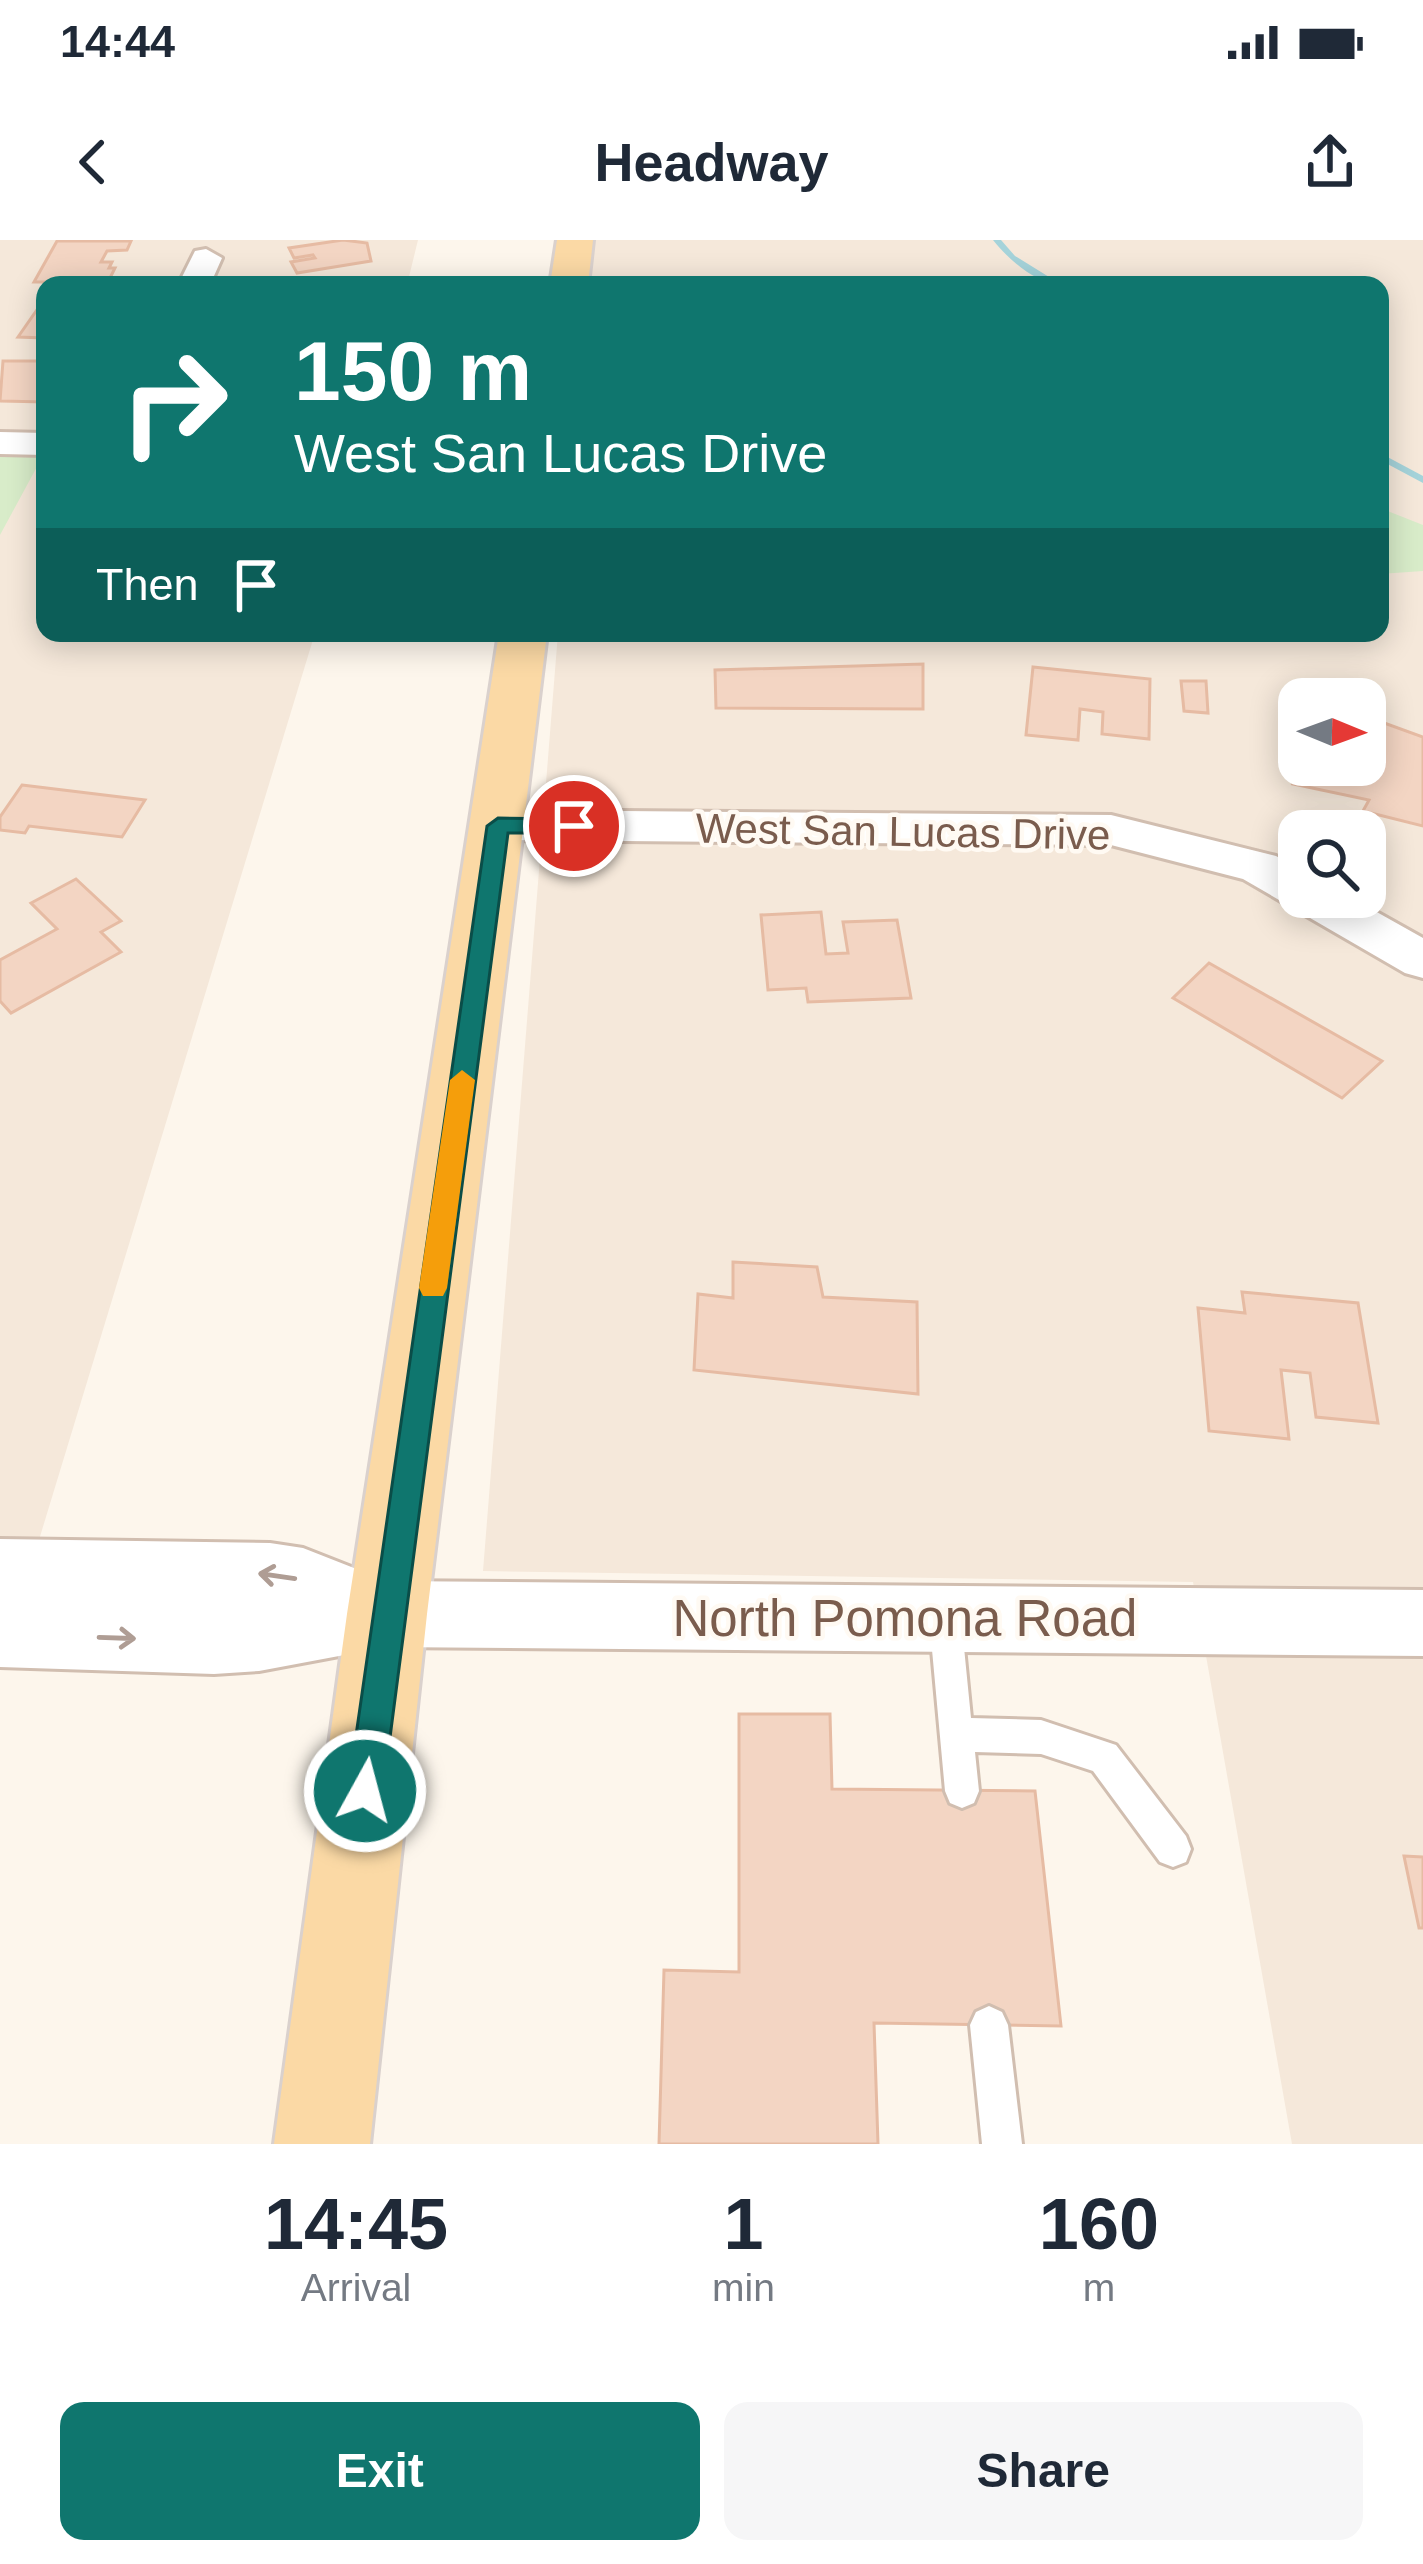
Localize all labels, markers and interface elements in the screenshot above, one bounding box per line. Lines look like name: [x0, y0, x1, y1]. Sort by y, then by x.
text: 14:44: [60, 16, 175, 67]
icon: back: [60, 129, 126, 195]
icon: share: [1297, 129, 1363, 195]
text: Headway: [594, 132, 829, 192]
icon: right: [96, 324, 252, 480]
text: 150 m: [294, 324, 532, 418]
text: West San Lucas Drive: [294, 423, 827, 483]
icon: arrive: [223, 552, 289, 618]
text: Then: [96, 559, 199, 610]
north arrow: [1278, 678, 1386, 786]
map controls: [1278, 678, 1386, 918]
pin: [523, 775, 625, 877]
icon: arrive: [541, 793, 607, 859]
street label: West San Lucas Drive: [695, 804, 1111, 859]
button: search: [1278, 810, 1386, 918]
one-way arrow: [259, 1564, 298, 1587]
street label: North Pomona Road: [673, 1590, 1137, 1647]
one-way arrow: [97, 1627, 136, 1650]
position arrow: [302, 1728, 428, 1854]
text: 14:45: [264, 2184, 448, 2264]
text: 1: [723, 2184, 764, 2264]
text: 160: [1039, 2184, 1159, 2264]
text: Arrival: [301, 2266, 411, 2309]
text: min: [712, 2266, 775, 2309]
text: m: [1083, 2266, 1115, 2309]
button: Exit: [60, 2402, 700, 2540]
button: Share: [724, 2402, 1363, 2540]

